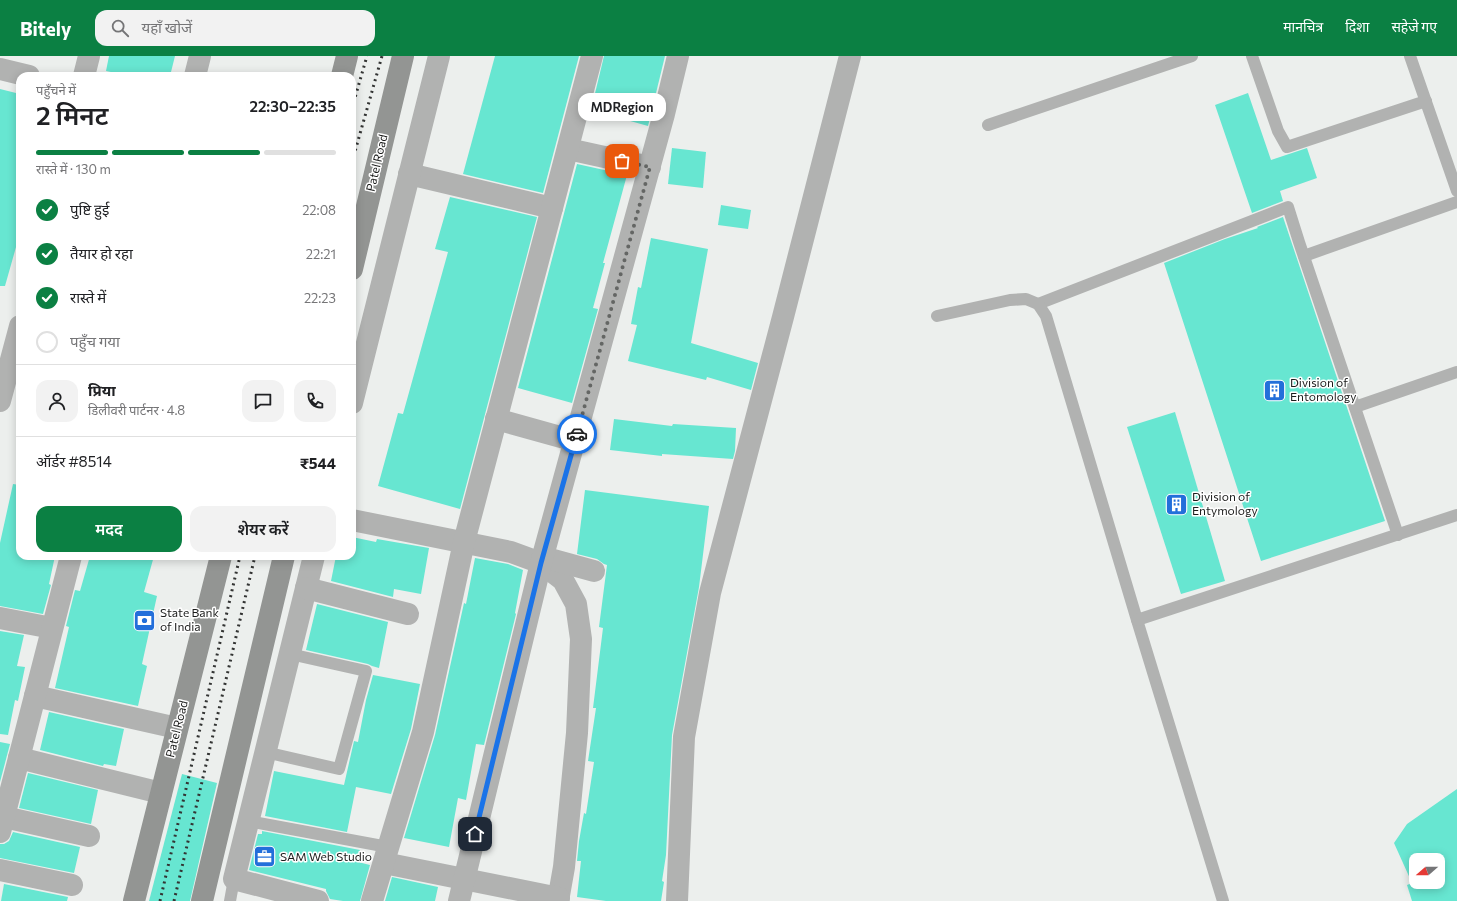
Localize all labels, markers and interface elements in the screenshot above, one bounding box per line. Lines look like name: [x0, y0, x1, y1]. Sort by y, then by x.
search box: [95, 10, 375, 46]
text: Bitely: [20, 17, 71, 40]
icon: search: [109, 17, 131, 39]
text: यहाँ खोजें: [141, 18, 192, 36]
text: मानचित्र: [1283, 18, 1323, 35]
text: दिशा: [1345, 18, 1369, 35]
text: सहेजे गए: [1391, 18, 1437, 35]
text: पहुँचने में: [36, 82, 76, 98]
callout: MDRegion: [578, 93, 666, 121]
text: 22:30–22:35: [249, 97, 336, 115]
text: 2 मिनट: [36, 99, 108, 130]
text: MDRegion: [590, 99, 654, 115]
street label: Patel Road: [363, 133, 389, 193]
pin: [605, 144, 639, 178]
icon: bag: [611, 150, 633, 172]
text: रास्ते में · 130 m: [36, 161, 111, 177]
icon: check: [36, 199, 58, 221]
text: पुष्टि हुई: [70, 200, 109, 218]
text: 22:08: [302, 202, 336, 218]
icon: check: [36, 243, 58, 265]
text: तैयार हो रहा: [70, 244, 133, 262]
text: 22:21: [306, 246, 336, 262]
icon: check: [36, 287, 58, 309]
text: रास्ते में: [70, 288, 106, 306]
text: 22:23: [304, 290, 336, 306]
text: पहुँच गया: [70, 332, 120, 350]
place label: Division of Entomology: [1290, 375, 1357, 403]
building icon: Division of Entomology: [1262, 377, 1288, 403]
button: person: [36, 380, 78, 422]
button: chat: [242, 380, 284, 422]
button: phone: [294, 380, 336, 422]
text: प्रिया: [88, 381, 116, 399]
text: डिलीवरी पार्टनर · 4.8: [88, 402, 185, 418]
courier: [557, 414, 597, 454]
icon: car: [566, 423, 588, 445]
text: ऑर्डर #8514: [36, 452, 112, 470]
text: ₹544: [300, 454, 336, 472]
place label: Division of Entymology: [1192, 489, 1258, 517]
building icon: Division of Entymology: [1164, 491, 1190, 517]
button: मदद: [36, 506, 182, 552]
button: शेयर करें: [190, 506, 336, 552]
place label: State Bank of India: [160, 605, 219, 633]
bank icon: State Bank of India: [132, 607, 158, 633]
street label: Patel Road: [162, 699, 190, 759]
pin: [458, 817, 492, 851]
icon: home: [464, 823, 486, 845]
office icon: SAM Web Studio: [251, 844, 277, 870]
place label: SAM Web Studio: [280, 849, 372, 863]
north arrow: [1409, 853, 1445, 889]
map controls: [1409, 853, 1445, 889]

